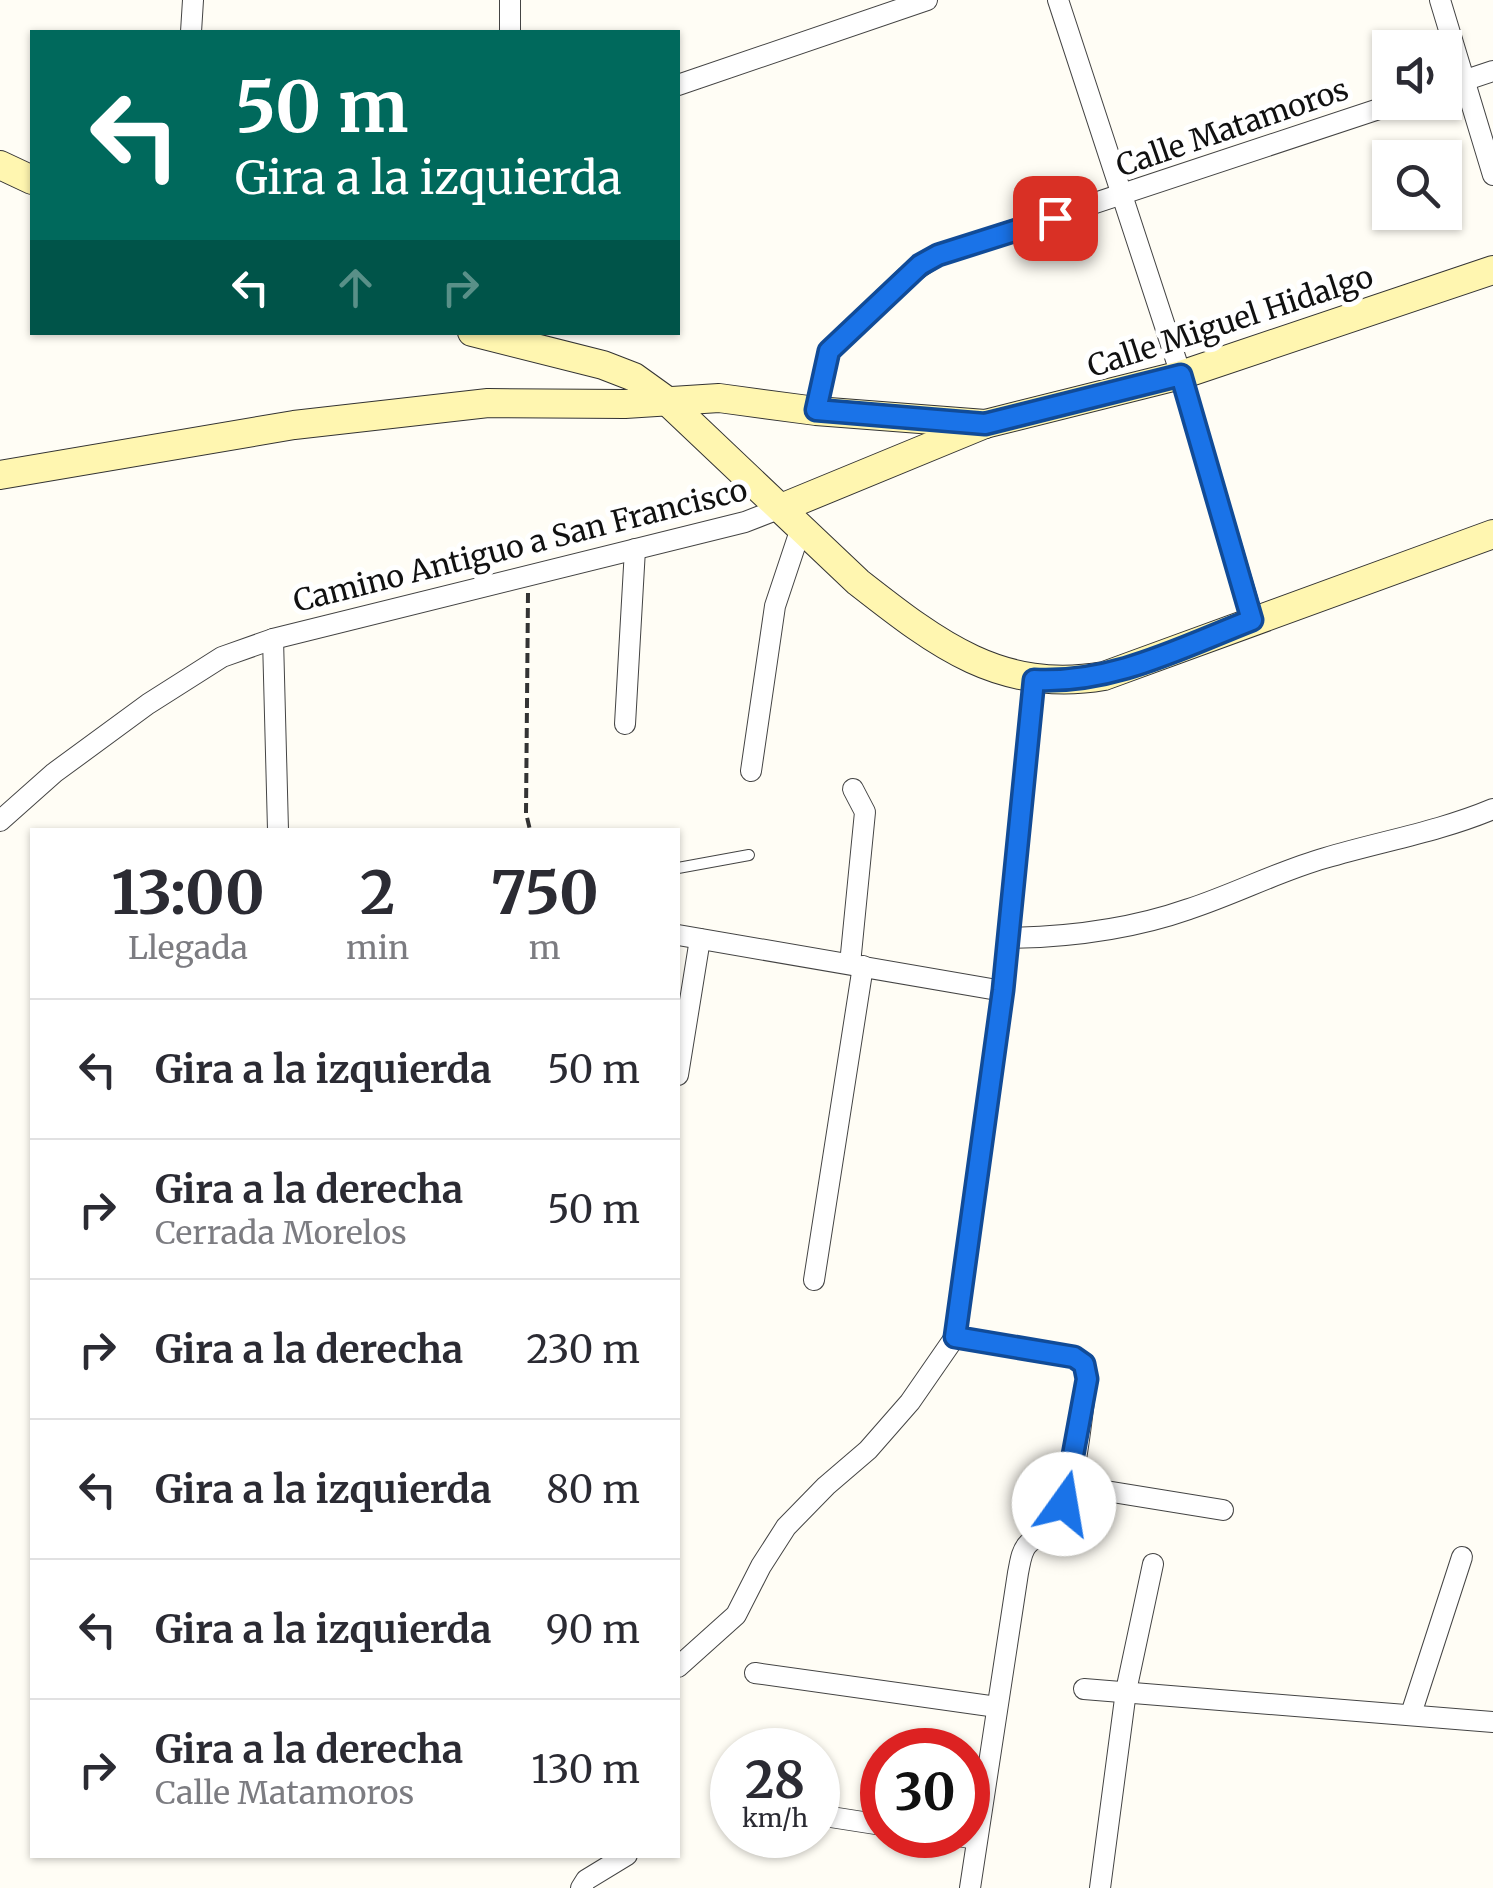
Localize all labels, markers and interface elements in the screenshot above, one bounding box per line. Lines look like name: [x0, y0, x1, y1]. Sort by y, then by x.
map controls: [1372, 30, 1462, 230]
button: sound: [1372, 30, 1462, 120]
text: 50 m: [235, 63, 408, 151]
street label: Calle Matamoros: [1111, 69, 1353, 185]
icon: left: [70, 70, 200, 200]
button: search: [1372, 140, 1462, 230]
text: Gira a la izquierda: [235, 150, 622, 206]
pin: [1013, 176, 1098, 261]
icon: arrive: [1028, 191, 1083, 246]
street label: Calle Miguel Hidalgo: [1082, 257, 1378, 385]
icon: left: [223, 260, 278, 315]
icon: ahead: [328, 260, 383, 315]
icon: right: [433, 260, 488, 315]
street label: Camino Antiguo a San Francisco: [289, 470, 751, 620]
text: 13:00: [111, 855, 265, 930]
text: 2: [360, 855, 395, 930]
text: 750: [490, 855, 599, 930]
text: Llegada: [128, 928, 248, 968]
text: min: [346, 928, 409, 968]
text: m: [529, 928, 561, 968]
icon: left: [70, 1042, 125, 1097]
text: Gira a la izquierda: [155, 1046, 491, 1093]
text: 50 m: [547, 1046, 640, 1093]
text: Gira a la derecha: [155, 1166, 463, 1213]
icon: right: [70, 1182, 125, 1237]
text: 50 m: [547, 1186, 640, 1233]
text: Cerrada Morelos: [155, 1213, 407, 1253]
icon: right: [70, 1322, 125, 1377]
text: Gira a la derecha: [155, 1326, 463, 1373]
text: 230 m: [526, 1326, 640, 1373]
position arrow: [1012, 1452, 1116, 1556]
icon: left: [70, 1462, 125, 1517]
text: Gira a la izquierda: [155, 1466, 491, 1513]
text: 80 m: [546, 1466, 640, 1513]
icon: left: [70, 1602, 125, 1657]
text: Gira a la izquierda: [155, 1606, 491, 1653]
text: 90 m: [546, 1606, 640, 1653]
text: Gira a la derecha: [155, 1726, 463, 1773]
speed limit sign: 30: [860, 1728, 990, 1858]
icon: right: [70, 1742, 125, 1797]
text: 130 m: [531, 1746, 640, 1793]
text: 28: [745, 1749, 805, 1812]
text: Calle Matamoros: [155, 1773, 414, 1813]
text: km/h: [742, 1802, 808, 1834]

